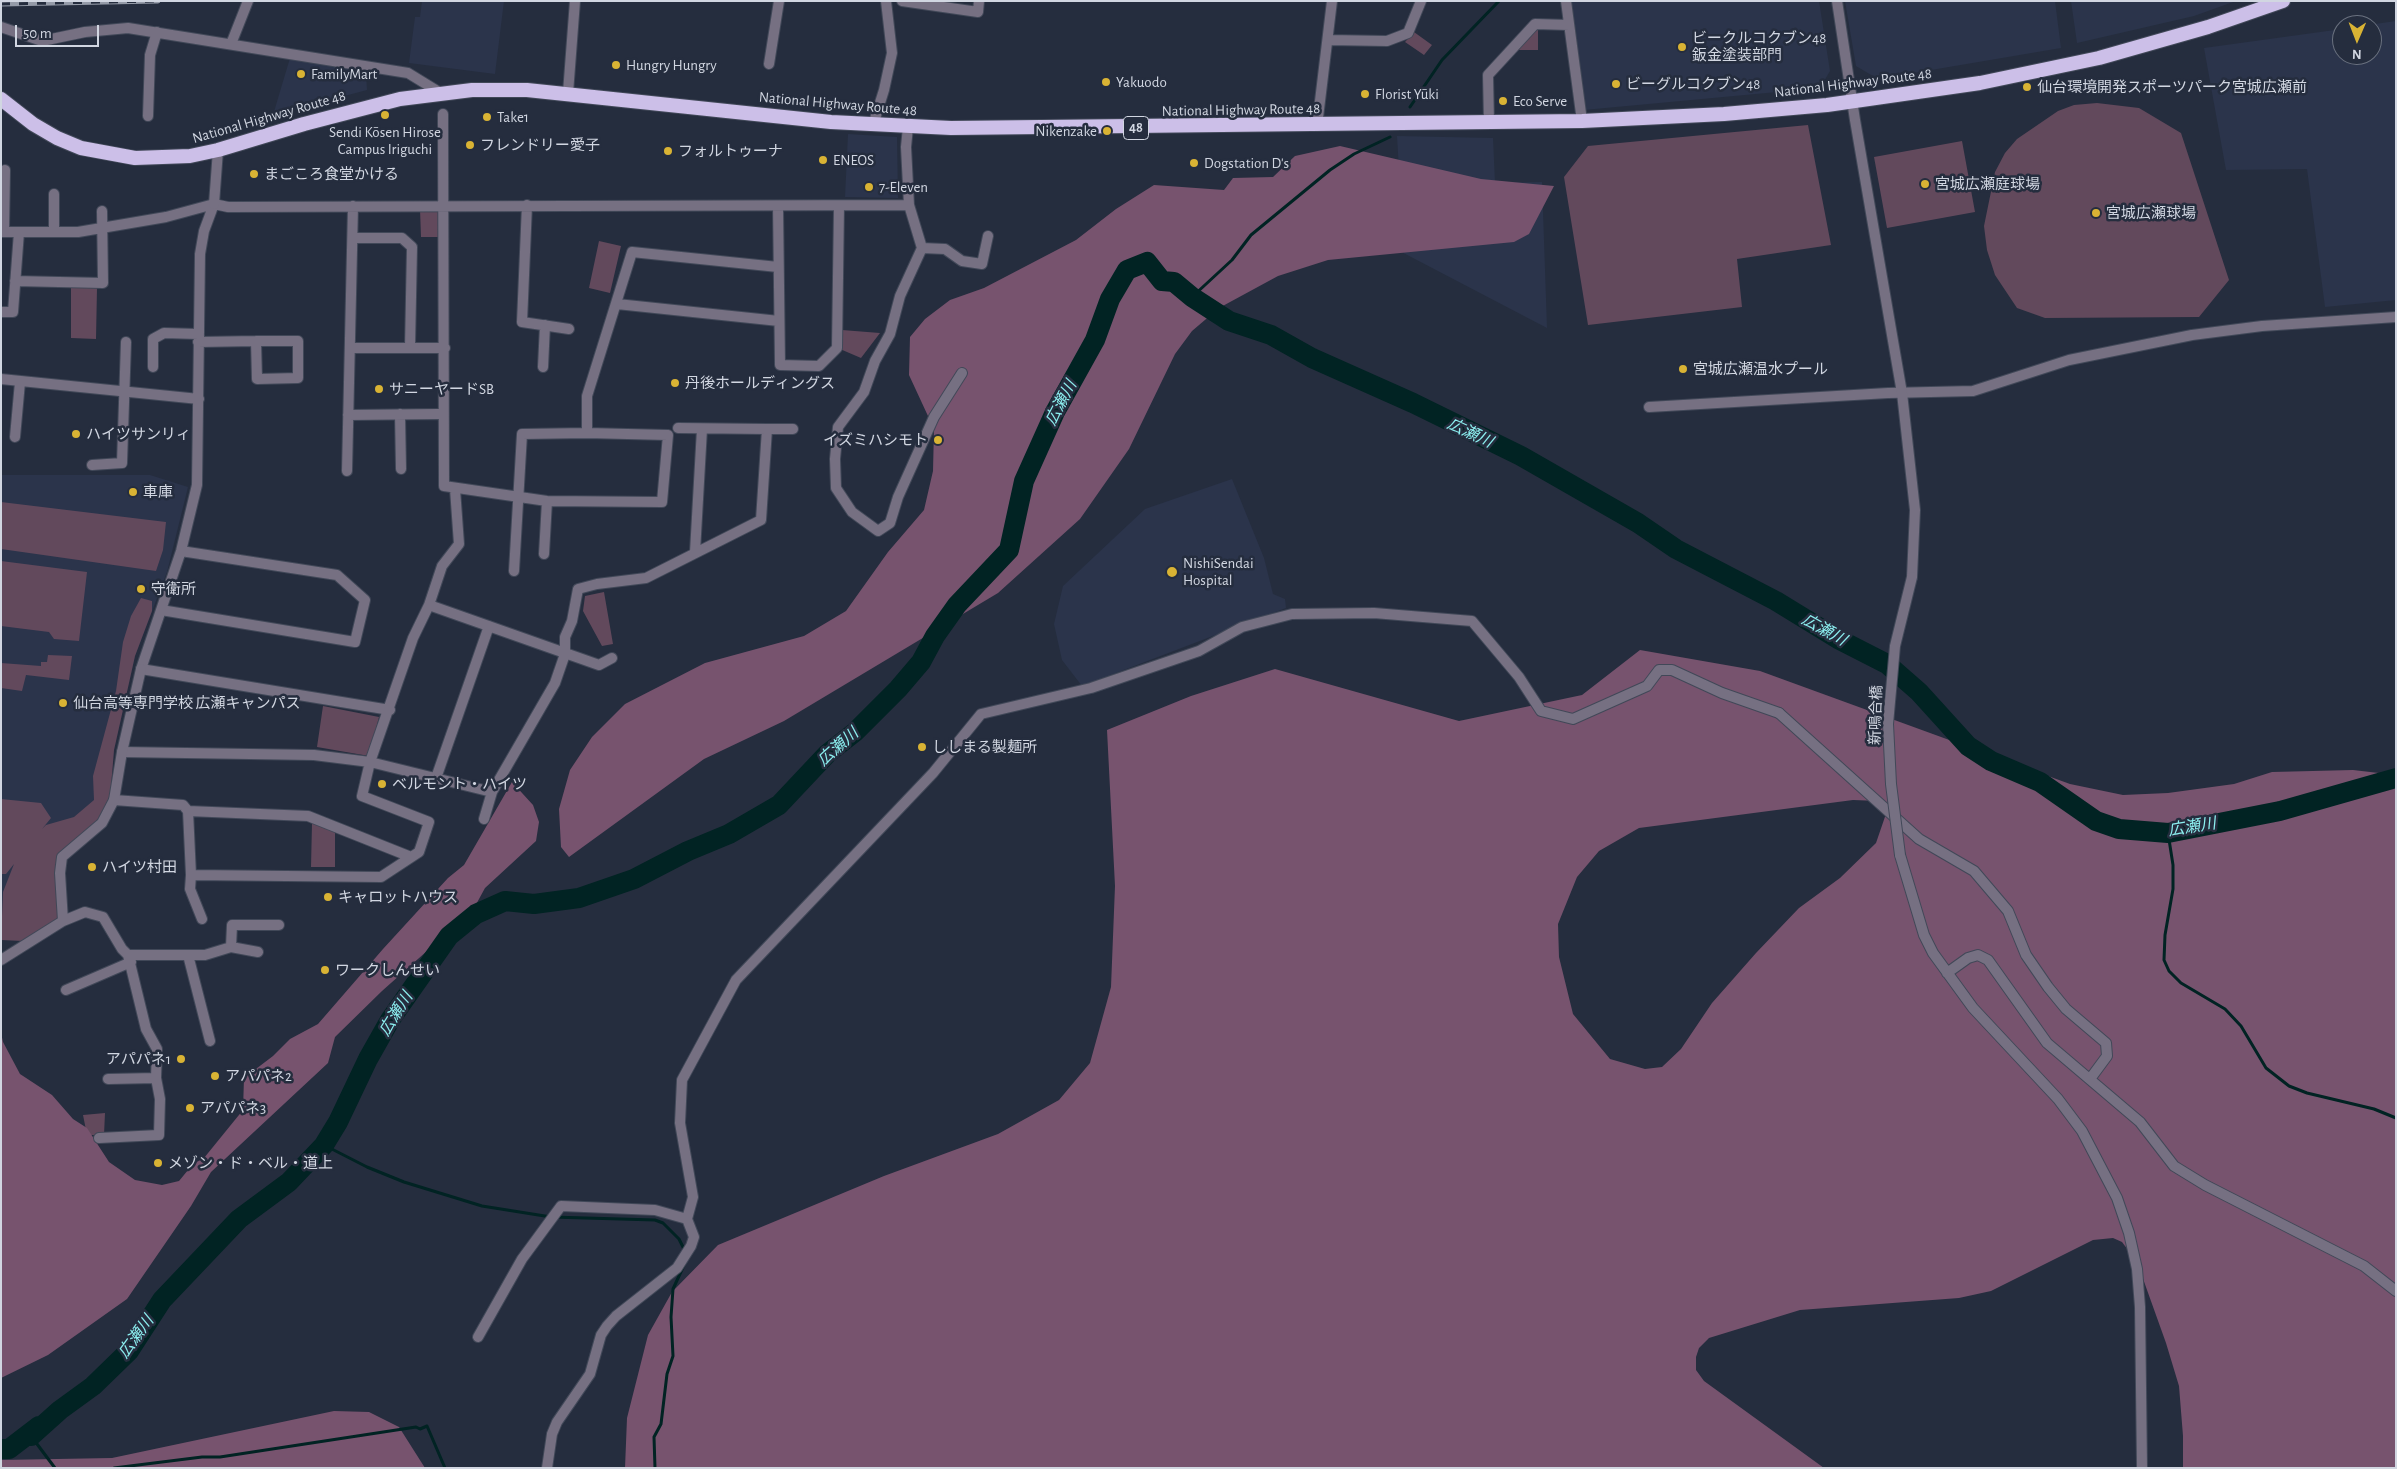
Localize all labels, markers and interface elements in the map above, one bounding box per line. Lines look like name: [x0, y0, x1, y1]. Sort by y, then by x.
scale bar: [18, 15, 101, 47]
north arrow: [2332, 15, 2382, 65]
text: 50 m: [23, 26, 52, 41]
place label: ビークルコクブン48 鈑金塗装部門: [1692, 29, 1826, 64]
marker: ビークルコクブン48 鈑金塗装部門: [1676, 41, 1688, 53]
text: N: [2352, 47, 2362, 61]
place label: Hungry Hungry: [626, 56, 717, 74]
marker: Hungry Hungry: [610, 59, 622, 71]
street label: National Highway Route 48: [1773, 64, 1933, 102]
place label: FamilyMart: [311, 65, 377, 83]
marker: FamilyMart: [295, 68, 307, 80]
place label: Yakuodo: [1116, 73, 1167, 91]
place label: ビーグルコクブン48: [1626, 75, 1760, 93]
marker: Yakuodo: [1100, 76, 1112, 88]
marker: ビーグルコクブン48: [1610, 78, 1622, 90]
place label: 仙台環境開発スポーツパーク宮城広瀬前: [2037, 78, 2307, 96]
marker: 仙台環境開発スポーツパーク宮城広瀬前: [2021, 81, 2033, 93]
place label: Florist Yūki: [1375, 85, 1439, 103]
street label: National Highway Route 48: [190, 86, 348, 148]
street label: National Highway Route 48: [758, 88, 918, 120]
marker: Florist Yūki: [1359, 88, 1371, 100]
place label: Eco Serve: [1513, 92, 1567, 110]
marker: Eco Serve: [1497, 95, 1509, 107]
street label: National Highway Route 48: [1162, 100, 1320, 120]
place label: Take1: [497, 108, 529, 126]
marker: Sendi Kōsen Hirose Campus Iriguchi: [379, 109, 391, 121]
marker: Take1: [481, 111, 493, 123]
road number: 48: [1124, 116, 1148, 140]
place label: Nikenzake: [1035, 122, 1097, 140]
place label: Sendi Kōsen Hirose Campus Iriguchi: [329, 123, 441, 158]
marker: Nikenzake: [1101, 125, 1113, 137]
place label: フレンドリー愛子: [480, 136, 600, 154]
marker: フレンドリー愛子: [464, 139, 476, 151]
place label: フォルトゥーナ: [678, 142, 783, 160]
marker: フォルトゥーナ: [662, 145, 674, 157]
place label: ENEOS: [833, 151, 874, 169]
marker: ENEOS: [817, 154, 829, 166]
place label: Dogstation D's: [1204, 154, 1289, 172]
marker: Dogstation D's: [1188, 157, 1200, 169]
place label: まごころ食堂かける: [264, 165, 399, 183]
marker: まごころ食堂かける: [248, 168, 260, 180]
place label: 宮城広瀬庭球場: [1935, 175, 2040, 193]
place label: 7-Eleven: [879, 178, 928, 196]
marker: 宮城広瀬庭球場: [1919, 178, 1931, 190]
marker: 7-Eleven: [863, 181, 875, 193]
place label: 宮城広瀬球場: [2106, 204, 2196, 222]
marker: 宮城広瀬球場: [2090, 207, 2102, 219]
place label: 宮城広瀬温水プール: [1693, 360, 1828, 378]
marker: 宮城広瀬温水プール: [1677, 363, 1689, 375]
place label: 丹後ホールディングス: [685, 374, 835, 392]
marker: 丹後ホールディングス: [669, 377, 681, 389]
water label: 広瀬川: [1041, 377, 1081, 429]
place label: サニーヤードSB: [389, 380, 494, 398]
marker: サニーヤードSB: [373, 383, 385, 395]
water label: 広瀬川: [1444, 414, 1496, 452]
place label: ハイツサンリィ: [86, 425, 191, 443]
marker: ハイツサンリィ: [70, 428, 82, 440]
place label: イズミハシモト: [823, 431, 928, 449]
marker: イズミハシモト: [932, 434, 944, 446]
place label: 車庫: [143, 483, 173, 501]
marker: 車庫: [127, 486, 139, 498]
place label: NishiSendai Hospital: [1183, 554, 1254, 589]
marker: NishiSendai Hospital: [1165, 565, 1179, 579]
place label: 守衛所: [151, 580, 196, 598]
marker: 守衛所: [135, 583, 147, 595]
water label: 広瀬川: [1798, 610, 1850, 650]
street label: 新鳴合橋: [1866, 685, 1886, 745]
place label: 仙台高等専門学校 広瀬キャンパス: [73, 694, 300, 712]
marker: 仙台高等専門学校 広瀬キャンパス: [57, 697, 69, 709]
water label: 広瀬川: [814, 724, 862, 770]
place label: ししまる製麺所: [932, 738, 1037, 756]
marker: ししまる製麺所: [916, 741, 928, 753]
place label: ベルモント・ハイツ: [392, 775, 527, 793]
marker: ベルモント・ハイツ: [376, 778, 388, 790]
water label: 広瀬川: [2167, 814, 2217, 840]
place label: ハイツ村田: [102, 858, 177, 876]
marker: ハイツ村田: [86, 861, 98, 873]
place label: キャロットハウス: [338, 888, 458, 906]
marker: キャロットハウス: [322, 891, 334, 903]
place label: ワークしんせい: [335, 961, 440, 979]
marker: ワークしんせい: [319, 964, 331, 976]
water label: 広瀬川: [375, 989, 417, 1039]
place label: アパパネ1: [106, 1050, 171, 1068]
marker: アパパネ1: [175, 1053, 187, 1065]
place label: アパパネ2: [225, 1067, 292, 1085]
marker: アパパネ2: [209, 1070, 221, 1082]
place label: アパパネ3: [200, 1099, 266, 1117]
marker: アパパネ3: [184, 1102, 196, 1114]
place label: メゾン・ド・ベル・道上: [168, 1154, 333, 1172]
marker: メゾン・ド・ベル・道上: [152, 1157, 164, 1169]
water label: 広瀬川: [114, 1312, 158, 1362]

